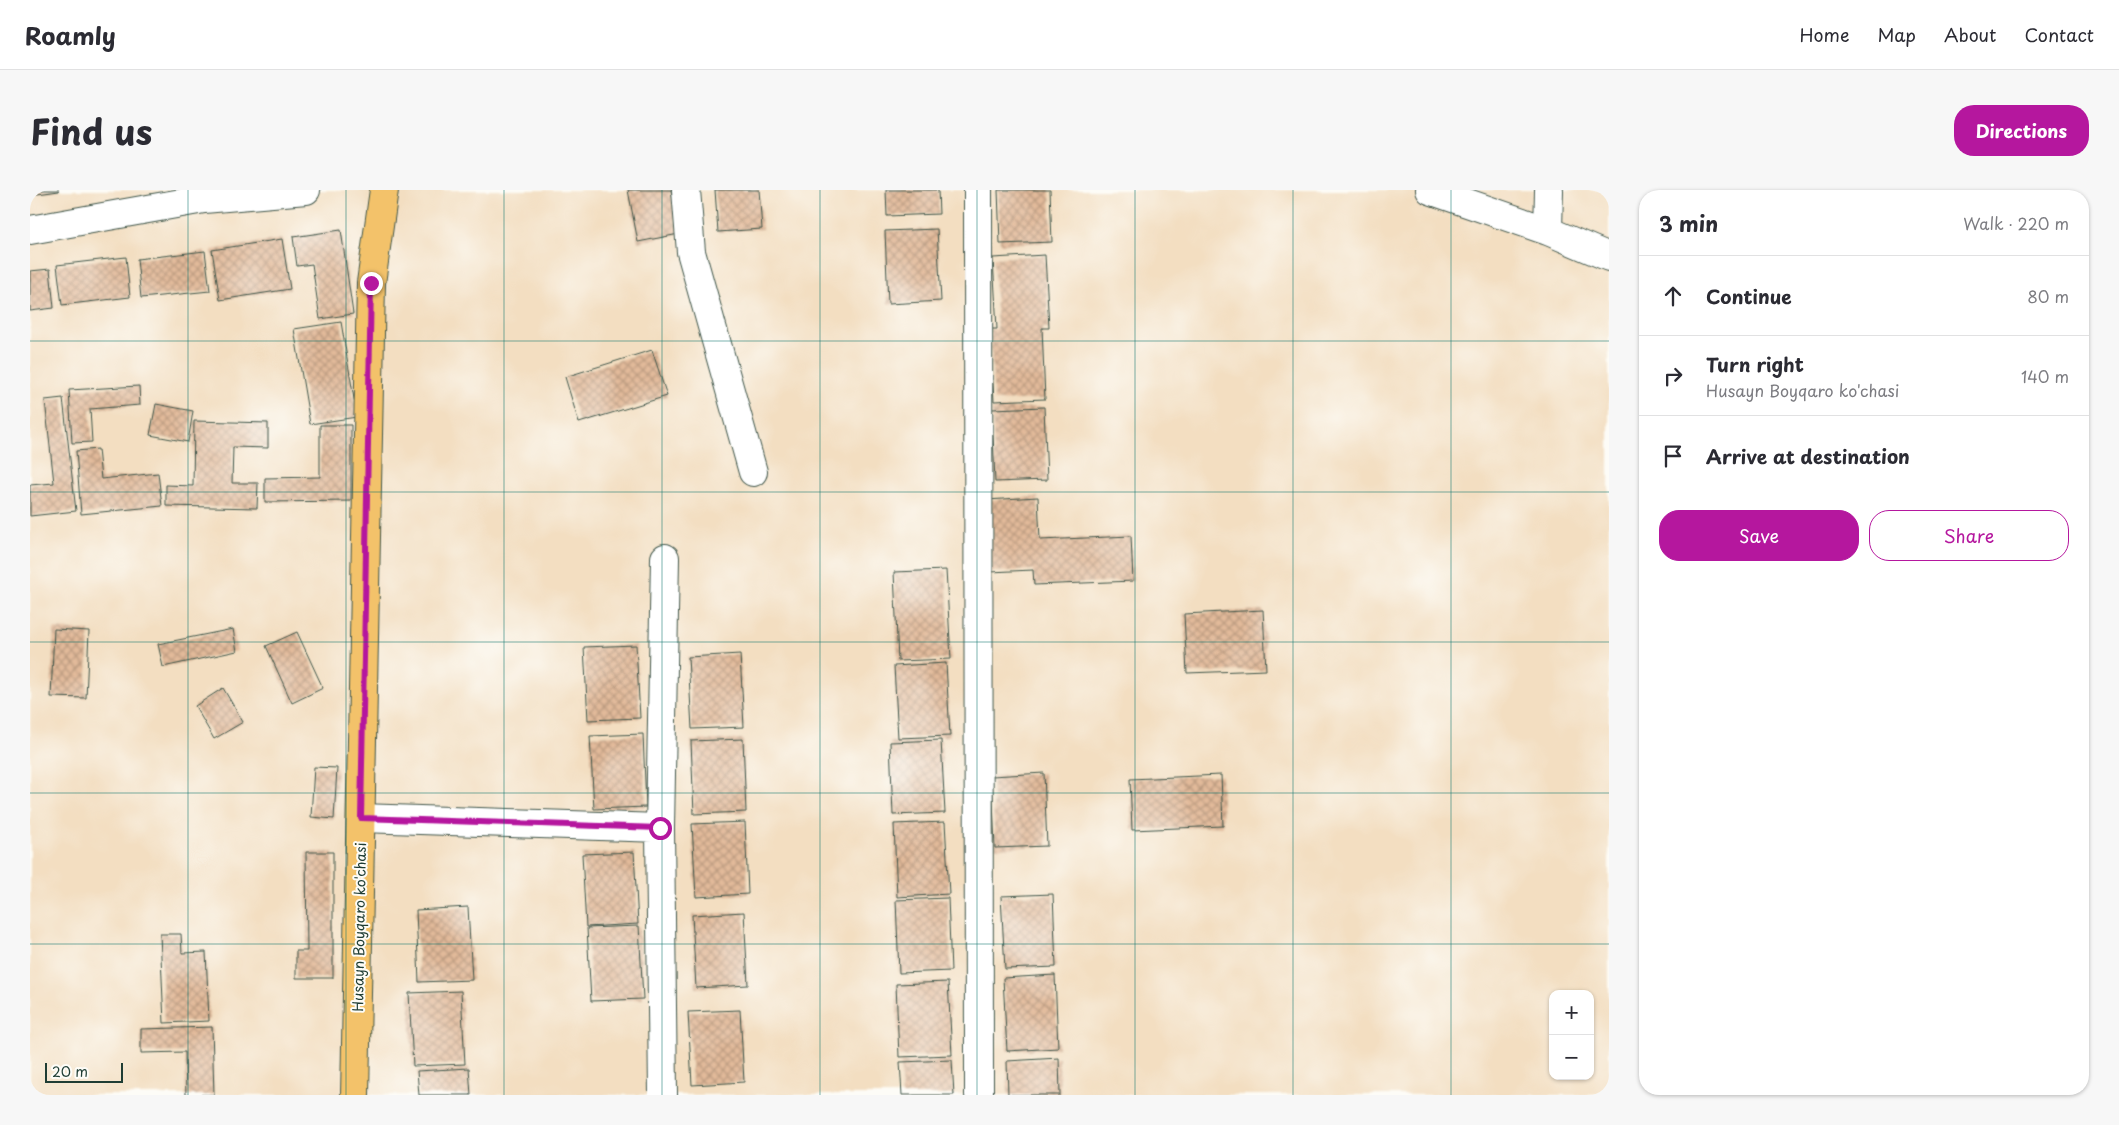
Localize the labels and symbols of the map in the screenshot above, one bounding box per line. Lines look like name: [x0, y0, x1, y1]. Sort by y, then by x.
route end: [360, 272, 383, 295]
route start: [649, 817, 672, 840]
street label: Husayn Boyqaro ko'chasi: [347, 842, 371, 1012]
scale bar: [45, 1060, 122, 1083]

